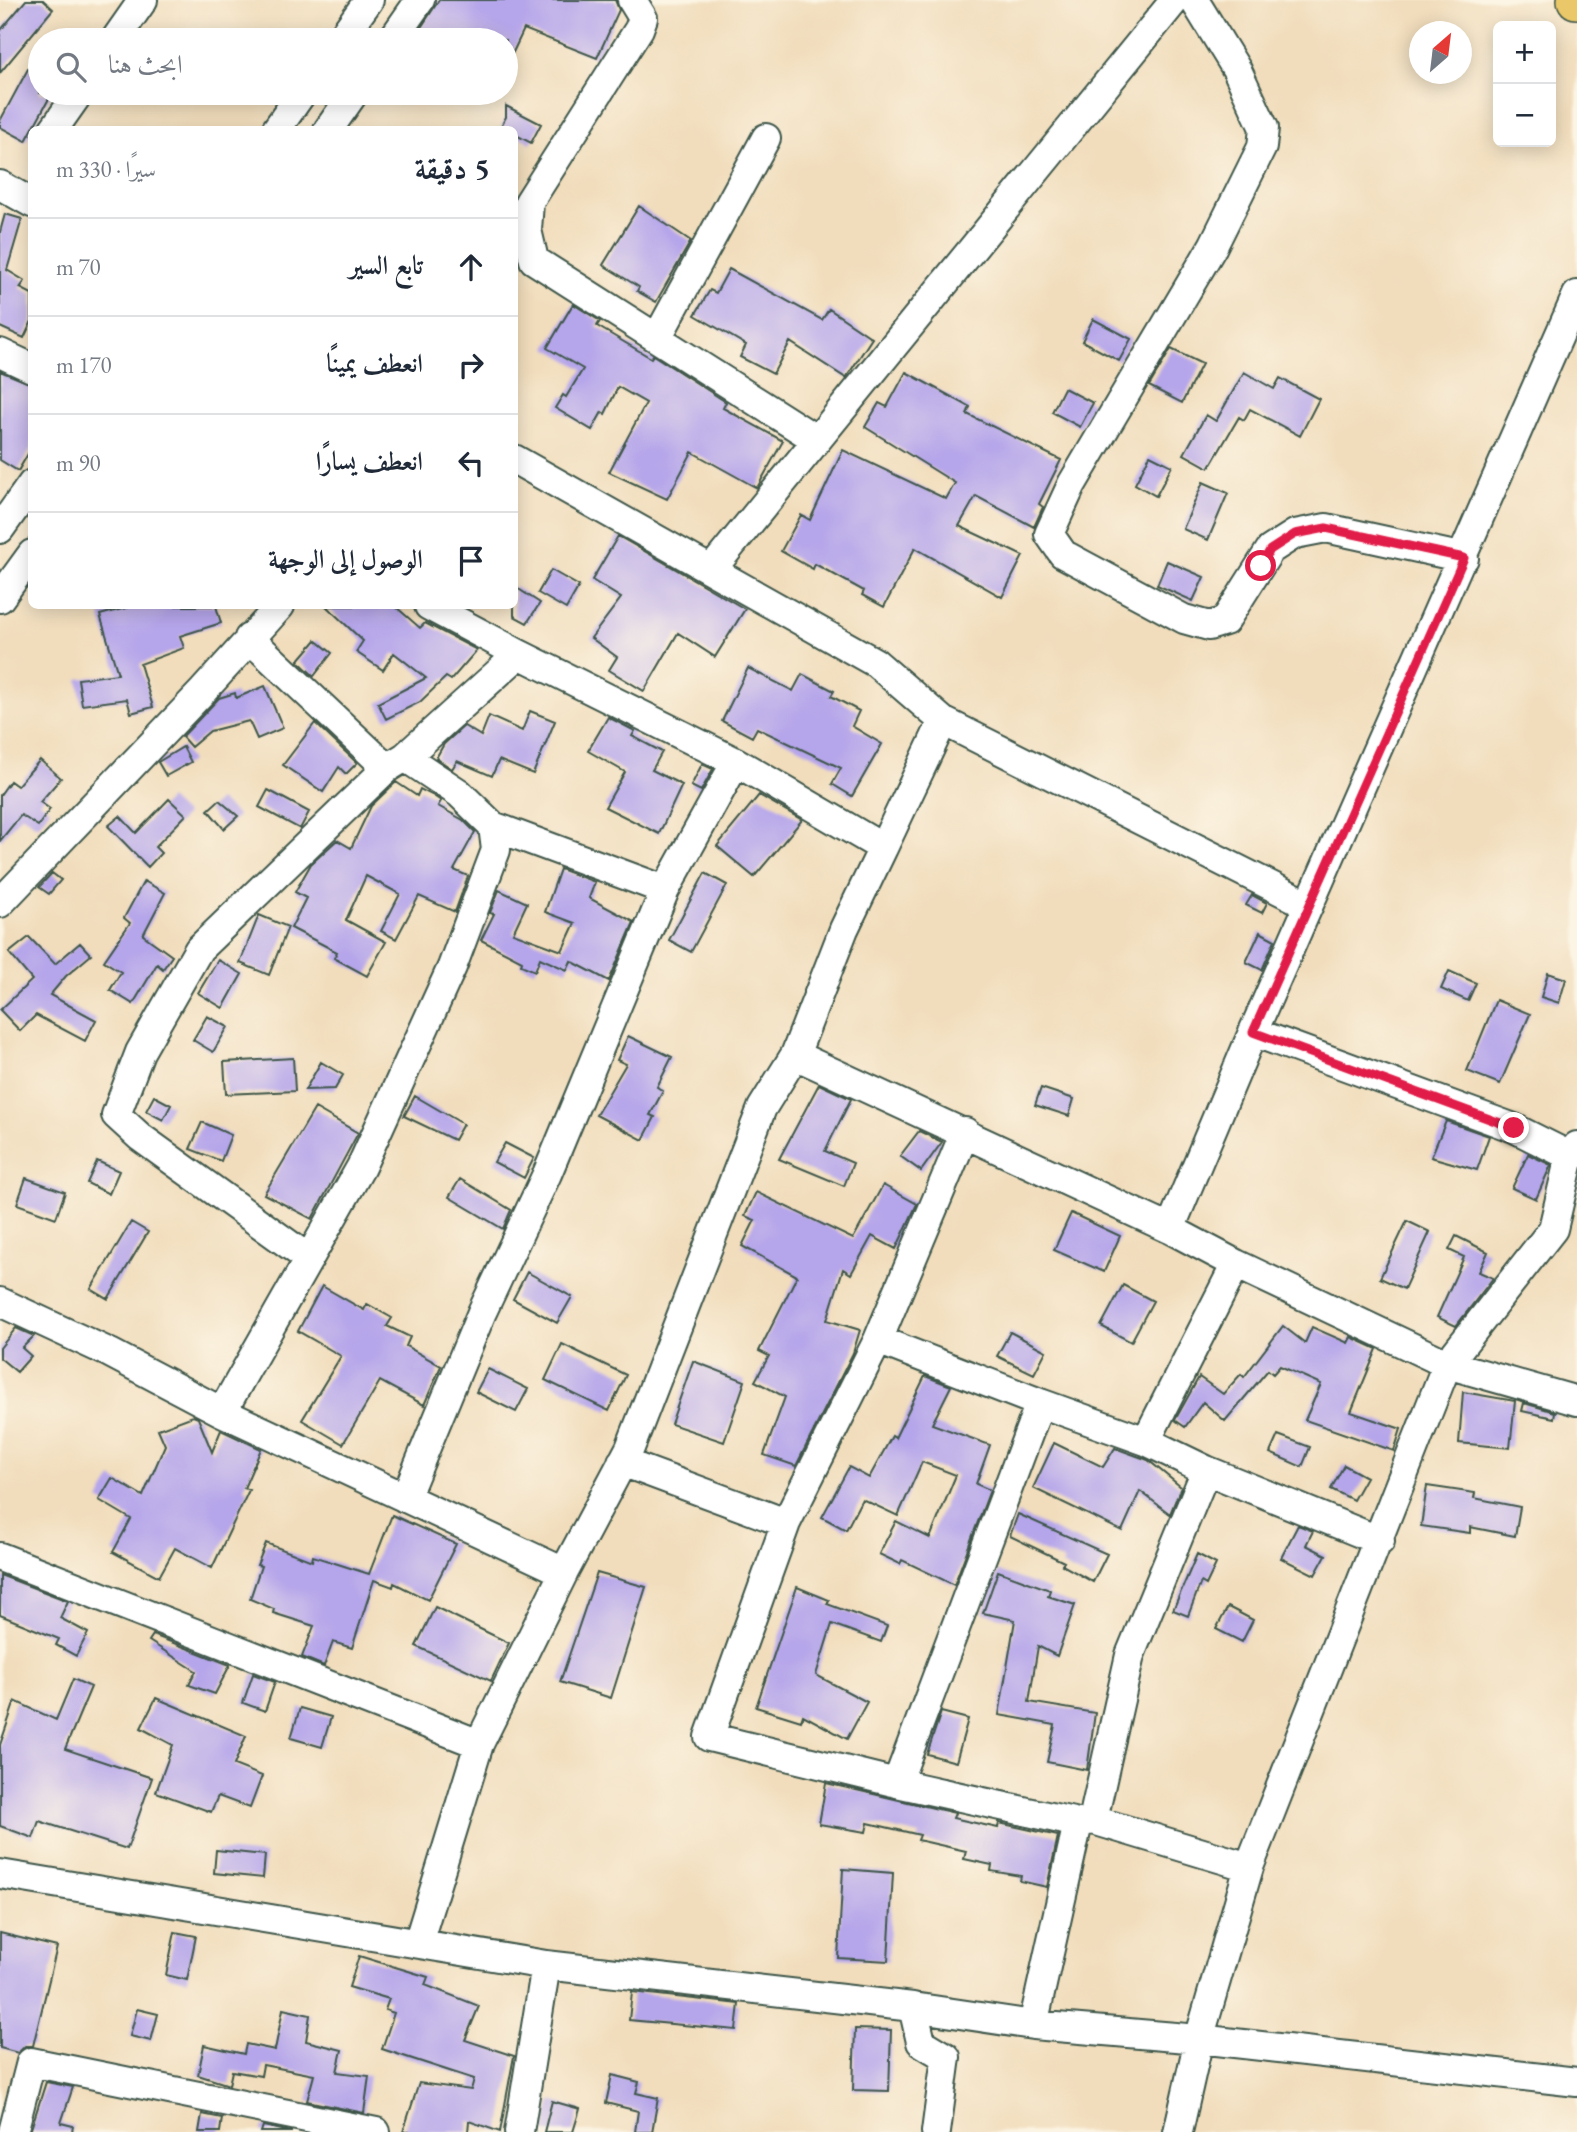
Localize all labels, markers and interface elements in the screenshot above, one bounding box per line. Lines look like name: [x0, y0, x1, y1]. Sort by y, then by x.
north arrow: [1409, 21, 1472, 84]
map controls: [1493, 21, 1556, 147]
button: +: [1493, 21, 1556, 84]
search box: [28, 28, 518, 105]
text: ابحث هنا: [108, 47, 183, 81]
icon: search: [52, 48, 90, 86]
button: −: [1493, 84, 1556, 147]
text: 5 دقيقة: [415, 149, 490, 188]
text: سيرًا · 330 m: [56, 154, 156, 184]
text: تابع السير: [349, 248, 423, 282]
icon: ahead: [452, 248, 490, 286]
text: 70 m: [56, 252, 101, 282]
text: انعطف يمينًا: [326, 346, 423, 380]
icon: right: [452, 346, 490, 384]
text: 170 m: [56, 350, 112, 380]
text: انعطف يسارًا: [316, 444, 423, 478]
icon: left: [452, 444, 490, 482]
text: 90 m: [56, 448, 101, 478]
text: الوصول إلى الوجهة: [268, 542, 423, 576]
icon: arrive: [452, 542, 490, 580]
route start: [1245, 550, 1276, 581]
route end: [1498, 1112, 1529, 1143]

